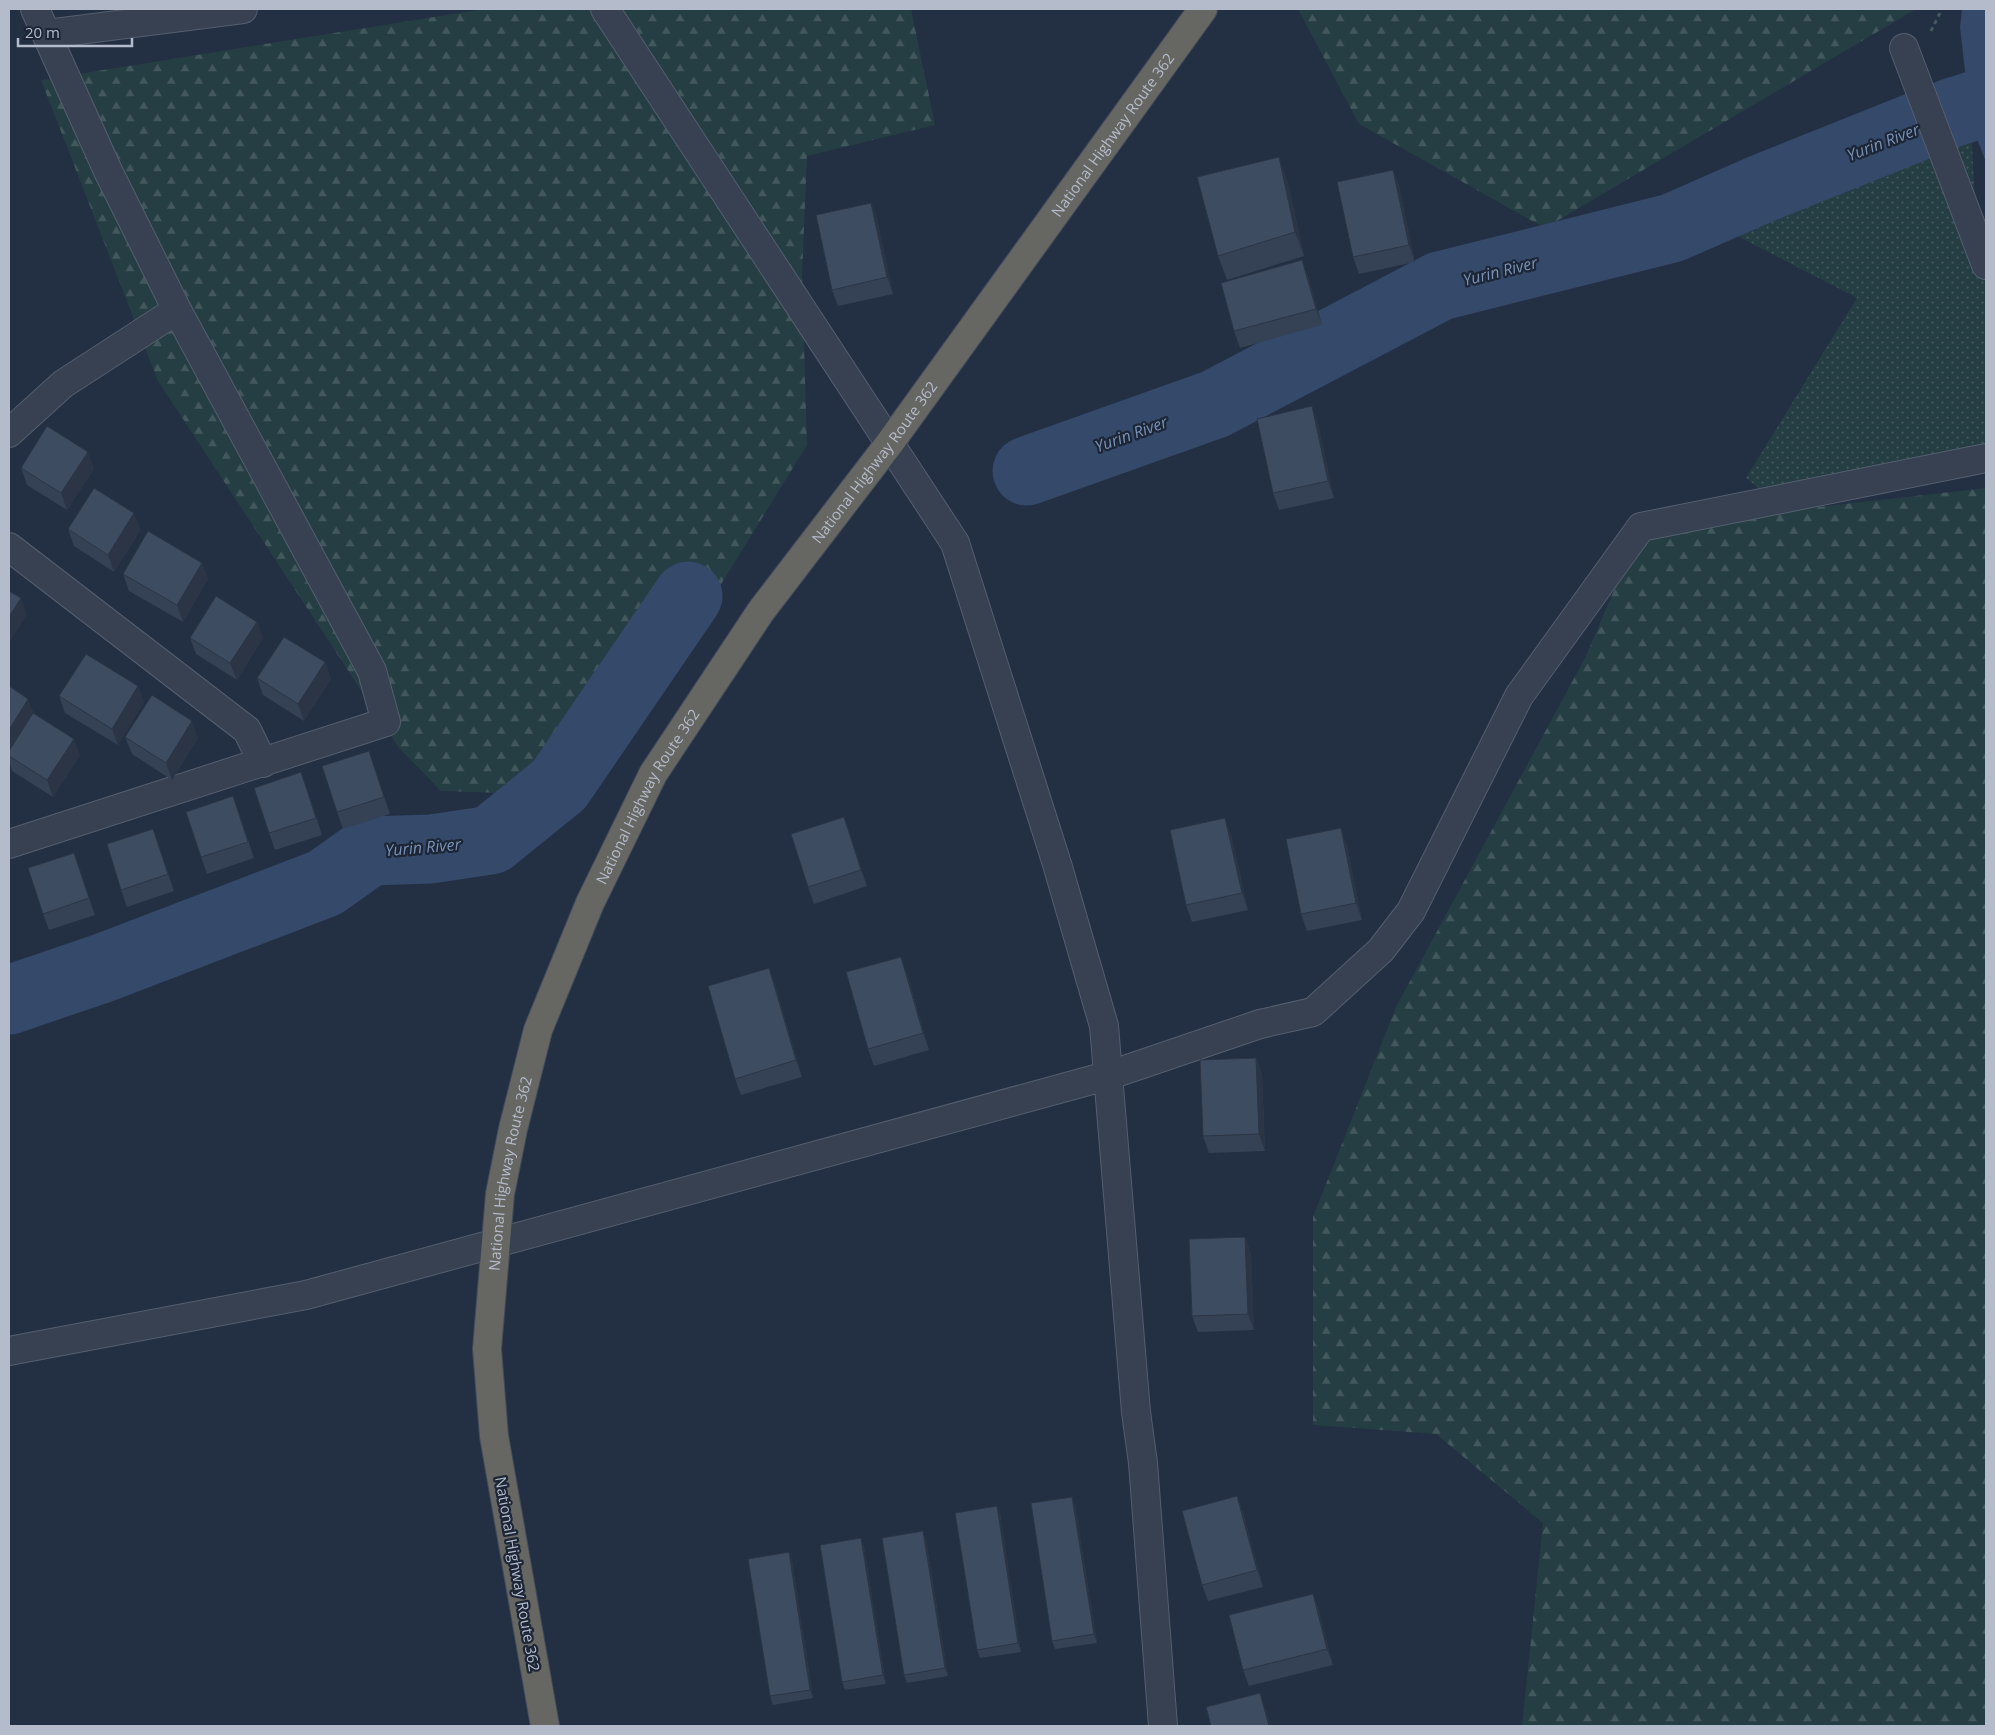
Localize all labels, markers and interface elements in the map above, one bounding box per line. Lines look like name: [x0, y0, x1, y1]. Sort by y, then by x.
scale bar: [18, 15, 131, 47]
text: 20 m: [25, 22, 60, 42]
street label: National Highway Route 362: [1046, 49, 1178, 221]
water label: Yurin River: [1844, 118, 1923, 166]
water label: Yurin River: [1461, 251, 1540, 291]
street label: National Highway Route 362: [807, 377, 941, 547]
water label: Yurin River: [1092, 410, 1171, 457]
street label: National Highway Route 362: [591, 705, 704, 887]
water label: Yurin River: [384, 833, 462, 861]
street label: National Highway Route 362: [484, 1074, 536, 1272]
street label: National Highway Route 362: [491, 1475, 545, 1673]

